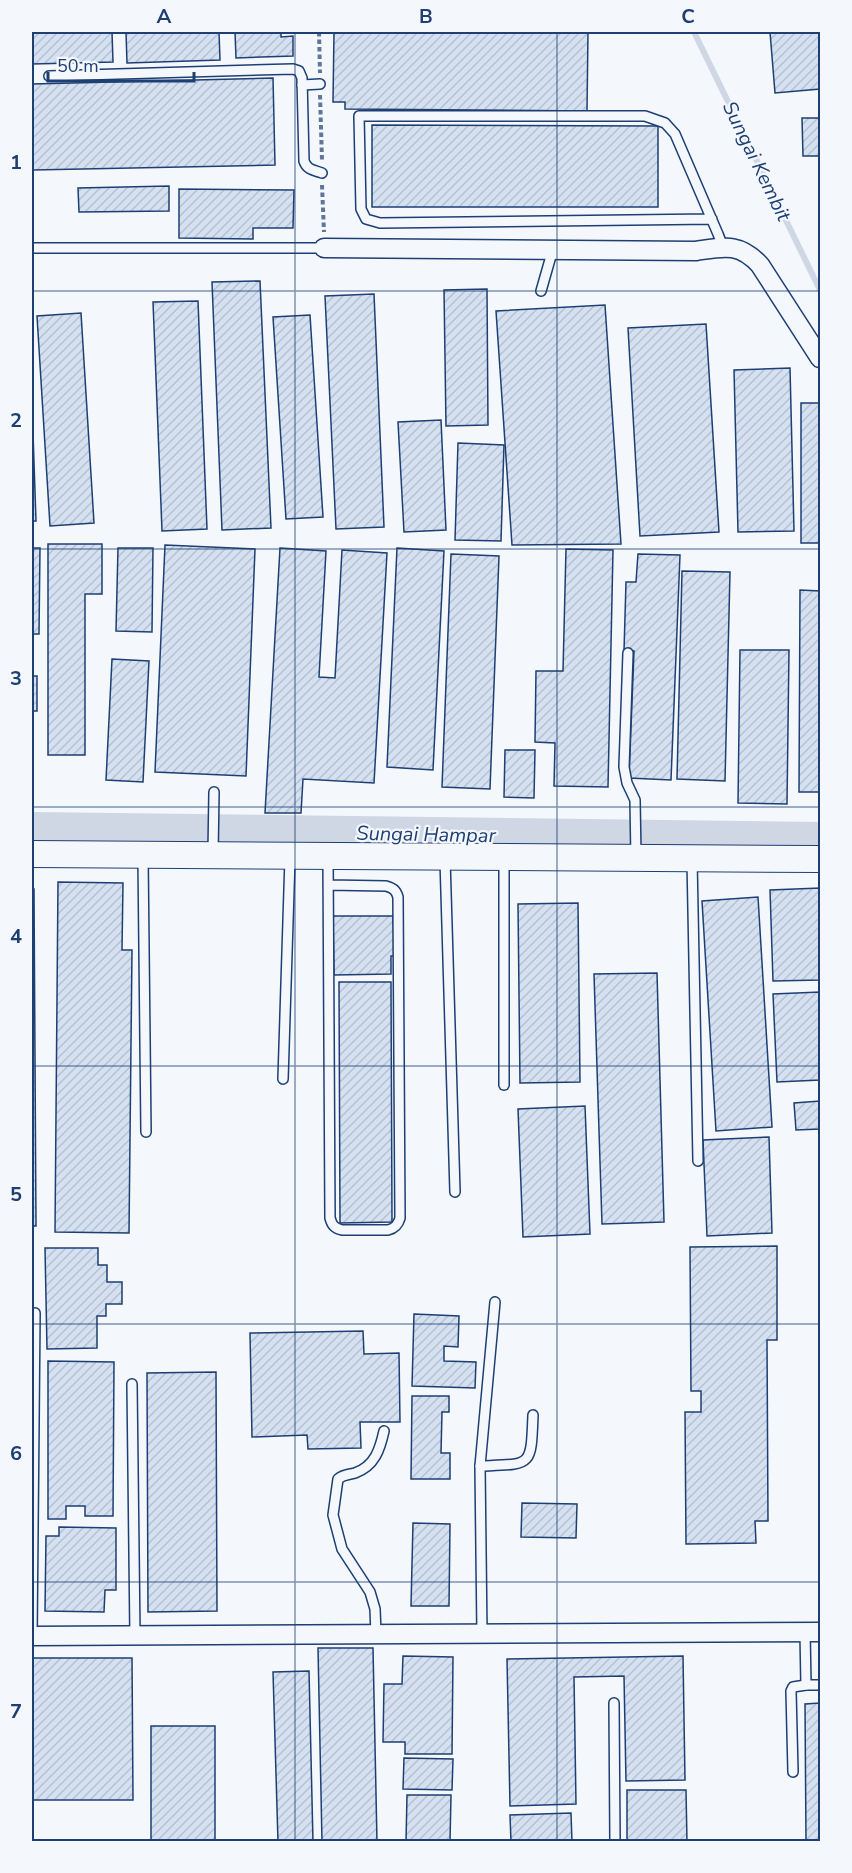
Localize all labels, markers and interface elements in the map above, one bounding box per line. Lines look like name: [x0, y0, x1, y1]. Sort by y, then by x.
text: A: [157, 3, 172, 30]
text: B: [419, 3, 433, 30]
text: C: [681, 3, 695, 30]
scale bar: [48, 45, 194, 83]
text: 50 m: [57, 54, 99, 78]
water label: Sungai Kembit: [716, 97, 798, 227]
text: 1: [10, 149, 22, 176]
text: 2: [10, 407, 22, 434]
text: 3: [10, 665, 22, 692]
water label: Sungai Hampar: [356, 820, 497, 849]
text: 4: [10, 923, 22, 950]
text: 5: [10, 1181, 22, 1208]
text: 6: [10, 1440, 22, 1467]
text: 7: [10, 1698, 22, 1725]

